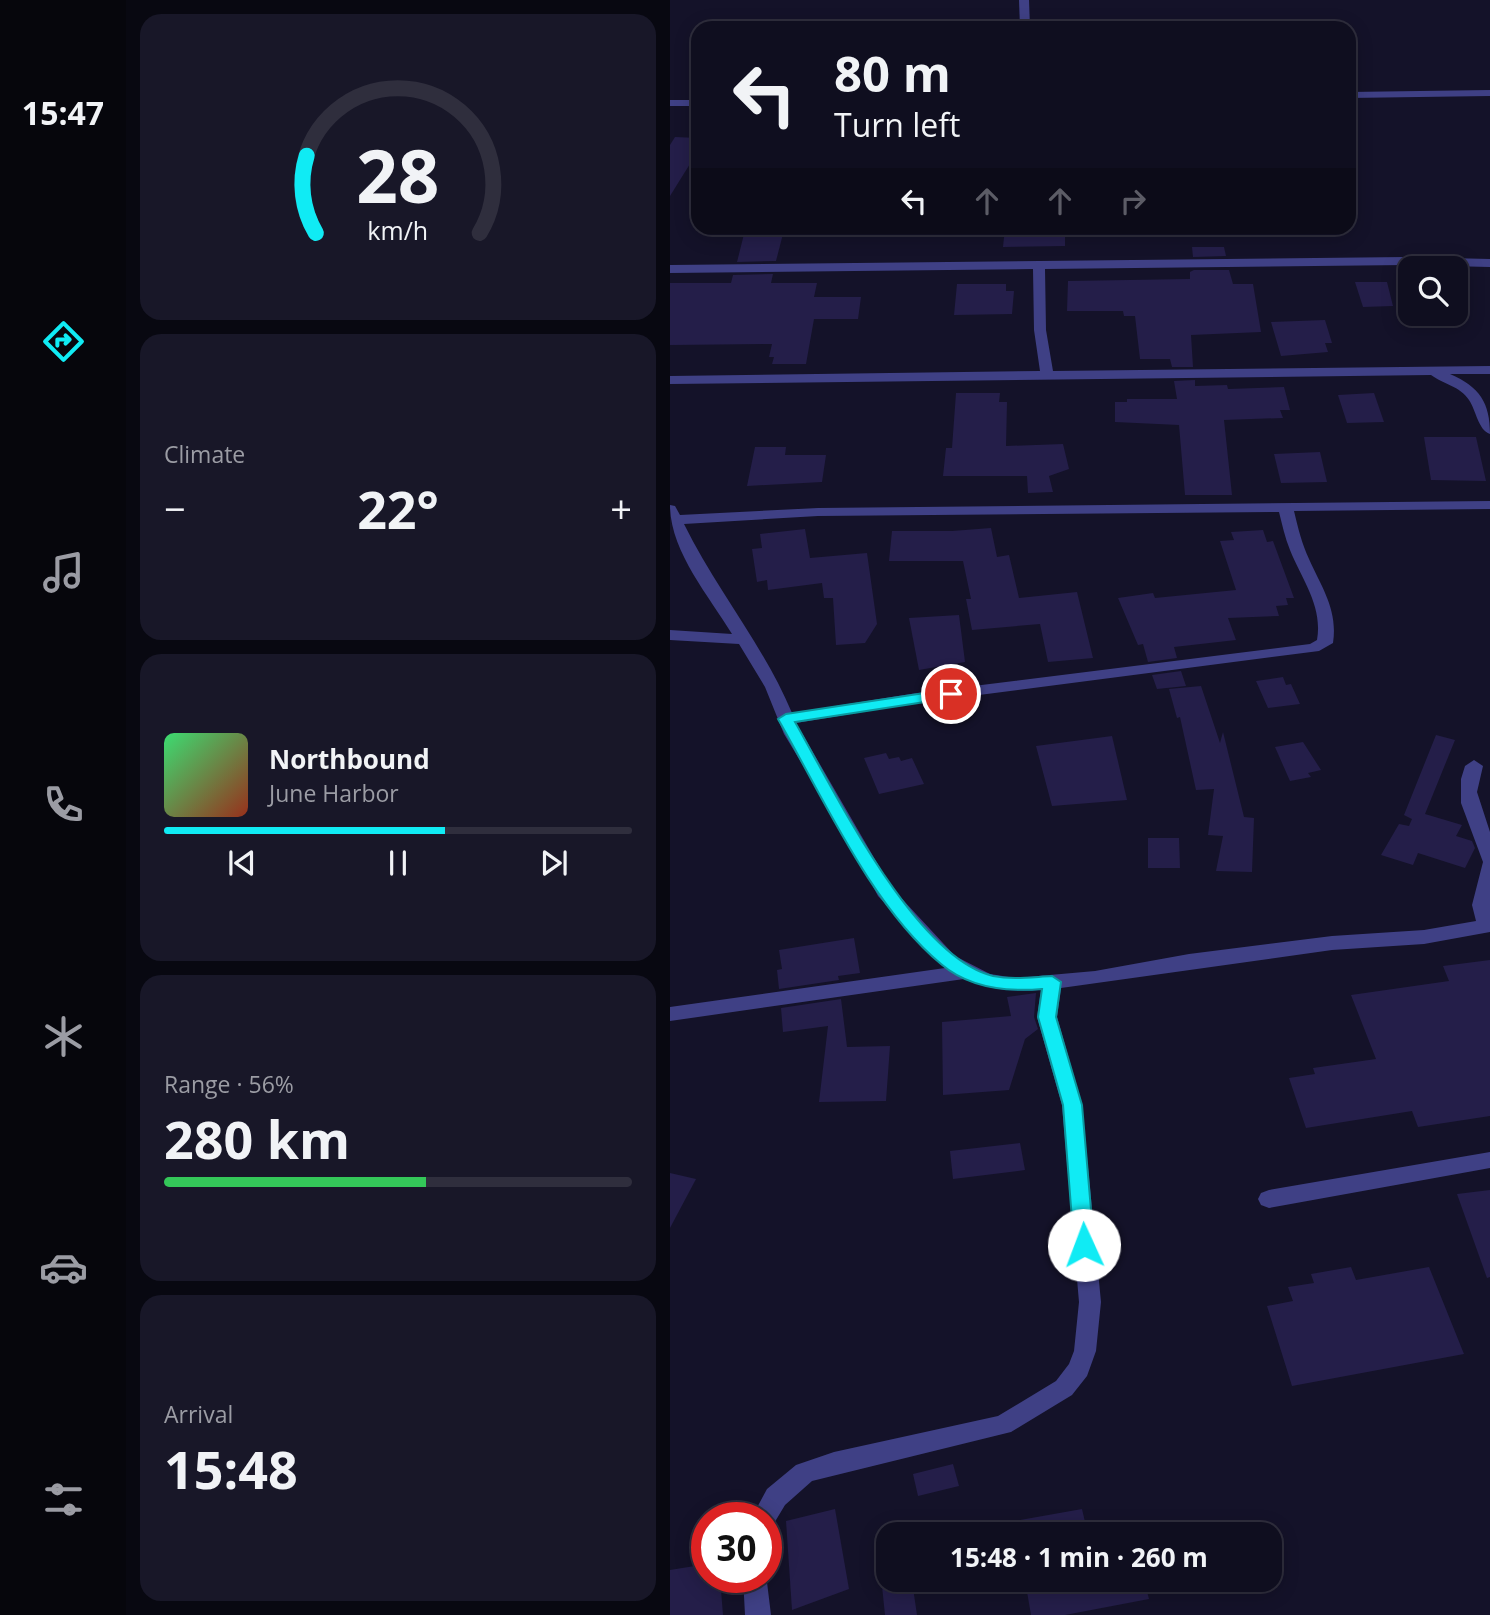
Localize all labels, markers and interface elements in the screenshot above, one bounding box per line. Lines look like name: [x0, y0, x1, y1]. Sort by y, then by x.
text: 80 m: [834, 40, 951, 106]
icon: left: [719, 49, 810, 140]
text: 15:47: [22, 91, 104, 134]
text: Turn left: [834, 103, 960, 146]
text: 28: [356, 125, 440, 224]
icon: left: [895, 182, 933, 220]
icon: ahead: [968, 182, 1006, 220]
icon: ahead: [1041, 182, 1079, 220]
icon: right: [1114, 182, 1152, 220]
text: km/h: [368, 213, 428, 247]
map controls: [1398, 256, 1468, 326]
button: search: [1398, 256, 1468, 326]
icon: directions: [39, 317, 88, 366]
text: Climate: [164, 438, 245, 470]
text: 22°: [357, 473, 439, 544]
text: −: [164, 482, 186, 534]
text: +: [610, 482, 632, 534]
icon: music: [39, 548, 88, 597]
pin: [921, 664, 981, 724]
icon: arrive: [932, 675, 970, 713]
text: Northbound: [269, 741, 430, 777]
text: June Harbor: [269, 777, 399, 809]
icon: phone: [39, 780, 88, 829]
icon: previous: [223, 844, 261, 882]
icon: pause: [379, 844, 417, 882]
icon: next: [535, 844, 573, 882]
icon: climate: [39, 1012, 88, 1061]
text: Range · 56%: [164, 1068, 294, 1100]
text: 280 km: [164, 1103, 350, 1174]
position arrow: [1047, 1208, 1121, 1282]
icon: car: [39, 1243, 88, 1292]
text: Arrival: [164, 1398, 233, 1430]
text: 15:48: [164, 1433, 298, 1504]
icon: filters: [39, 1475, 88, 1524]
speed limit sign: 30: [691, 1502, 782, 1593]
text: 15:48 · 1 min · 260 m: [950, 1539, 1208, 1575]

